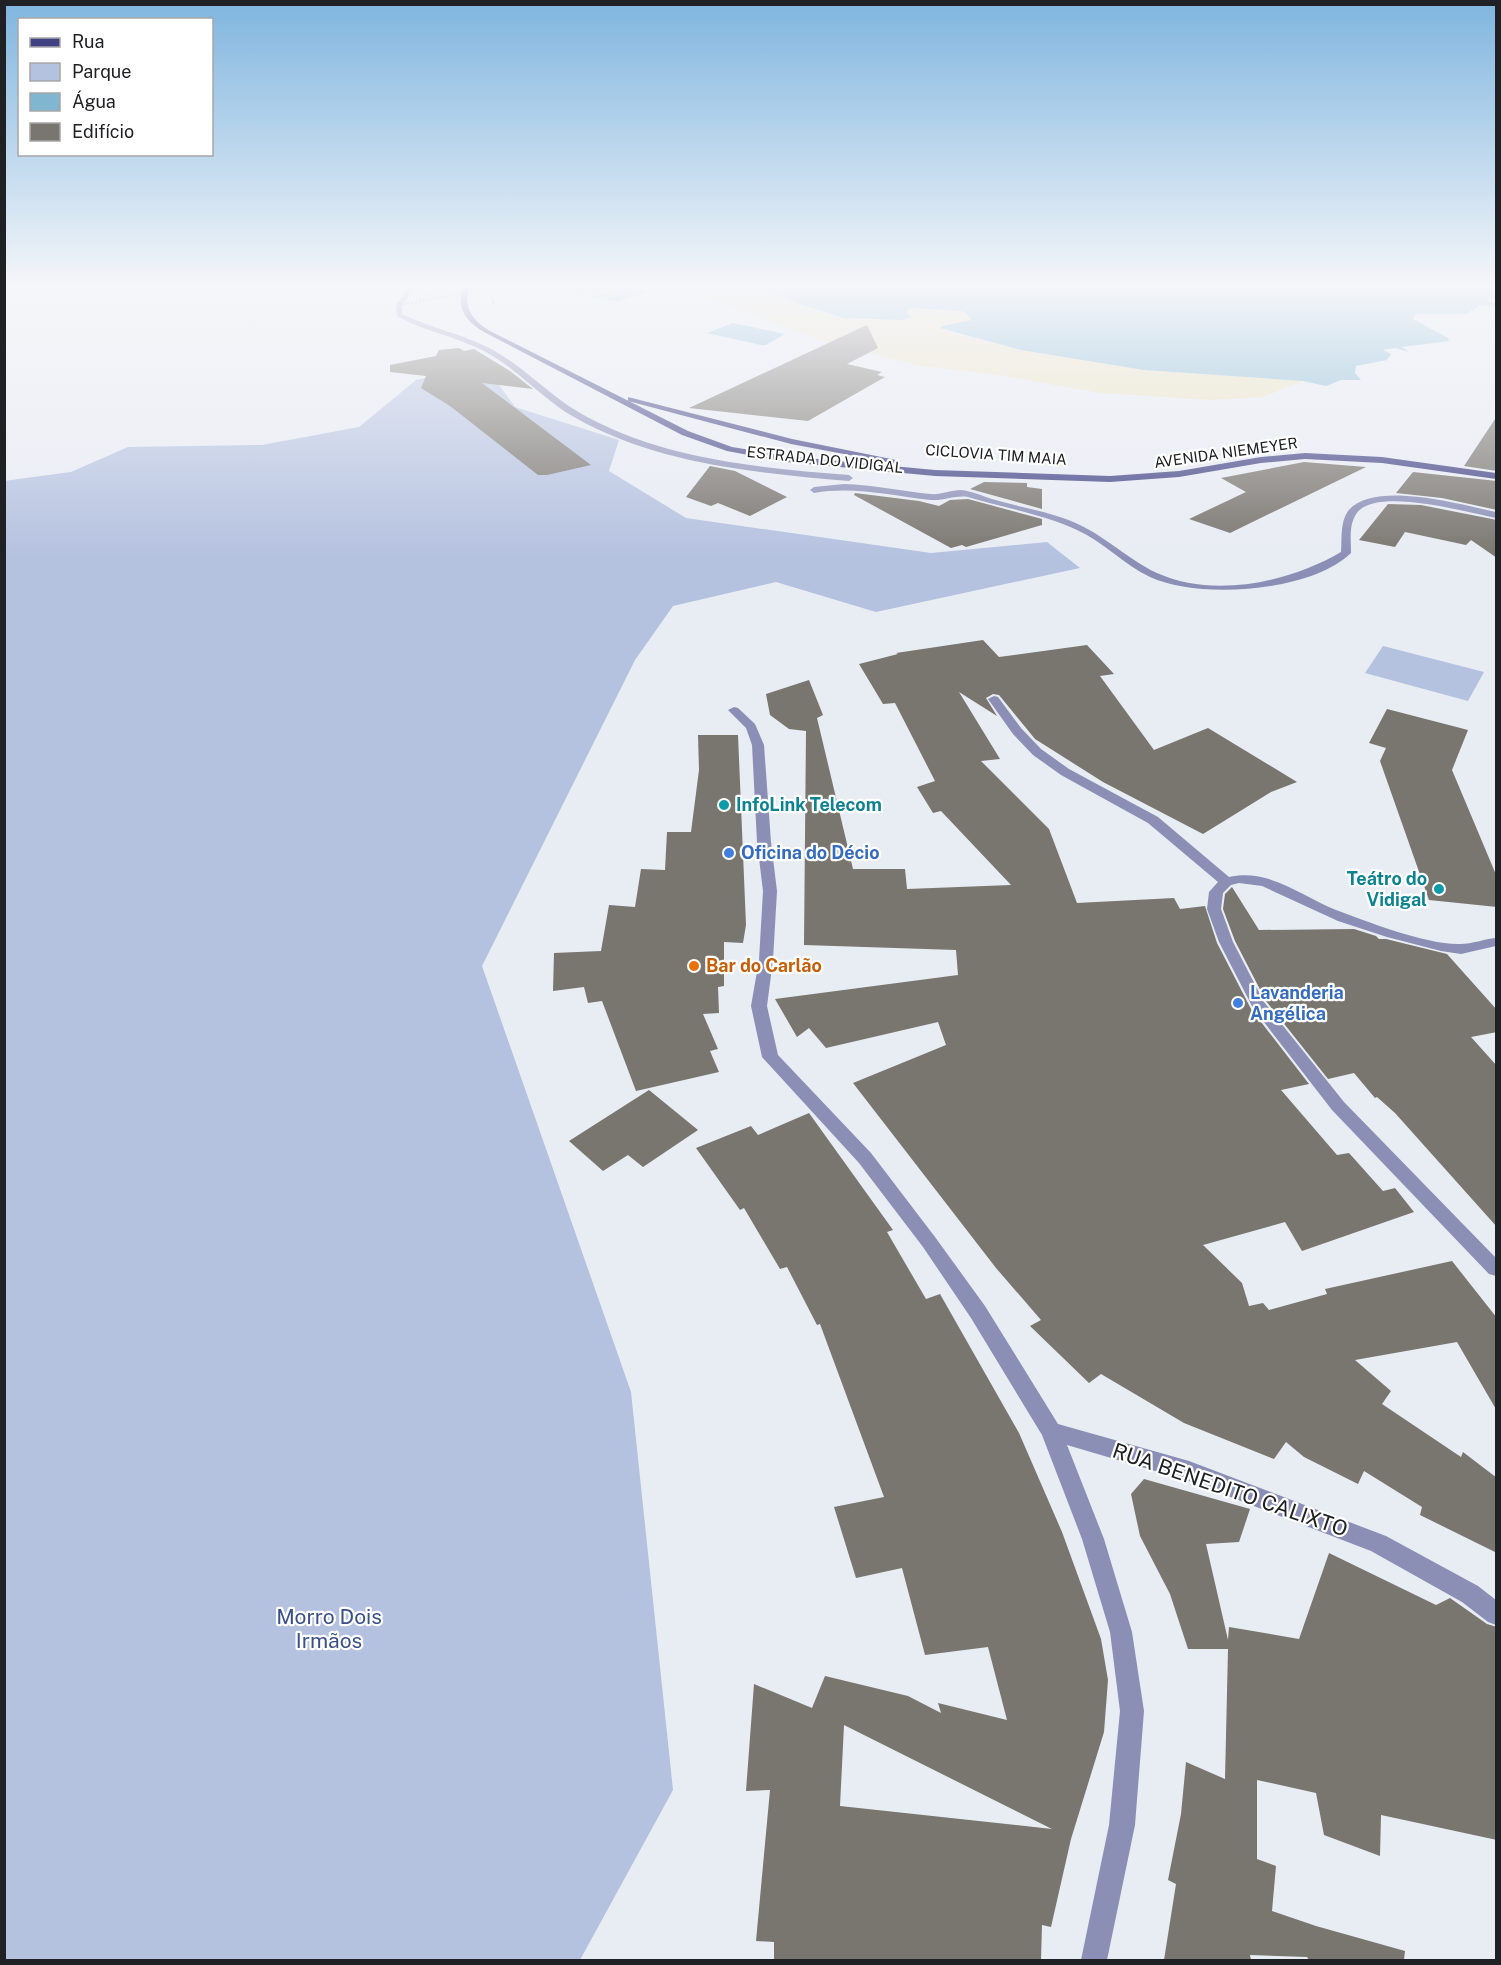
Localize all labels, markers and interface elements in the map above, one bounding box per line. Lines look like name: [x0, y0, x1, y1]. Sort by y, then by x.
legend: [18, 18, 213, 156]
text: Rua: [72, 31, 104, 52]
text: Parque: [72, 61, 132, 82]
text: Água: [72, 90, 116, 112]
text: Edifício: [72, 121, 134, 142]
street label: AVENIDA NIEMEYER: [1153, 434, 1299, 471]
street label: CICLOVIA TIM MAIA: [925, 441, 1068, 468]
street label: ESTRADA DO VIDIGAL: [746, 443, 904, 476]
place label: InfoLink Telecom: [736, 794, 882, 815]
marker: InfoLink Telecom: [717, 798, 731, 812]
place label: Oficina do Décio: [741, 842, 880, 863]
marker: Oficina do Décio: [722, 846, 736, 860]
place label: Teátro do Vidigal: [1347, 868, 1427, 910]
marker: Teátro do Vidigal: [1432, 882, 1446, 896]
place label: Bar do Carlão: [706, 955, 822, 976]
marker: Bar do Carlão: [687, 959, 701, 973]
place label: Lavanderia Angélica: [1250, 982, 1344, 1024]
marker: Lavanderia Angélica: [1231, 996, 1245, 1010]
street label: RUA BENEDITO CALIXTO: [1109, 1438, 1351, 1542]
park label: Morro Dois Irmãos: [276, 1604, 382, 1653]

